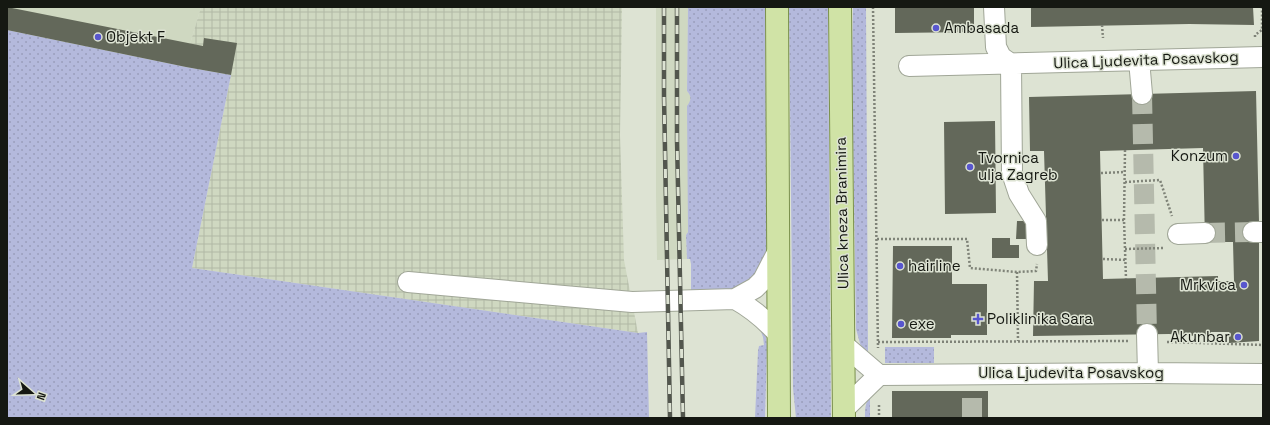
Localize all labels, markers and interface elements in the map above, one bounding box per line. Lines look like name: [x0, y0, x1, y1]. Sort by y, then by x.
place label: Ambasada: [944, 18, 1020, 37]
marker: Ambasada: [931, 23, 941, 33]
place label: Objekt F: [106, 27, 165, 46]
marker: Objekt F: [93, 32, 103, 42]
street label: Ulica Ljudevita Posavskog: [1053, 47, 1239, 72]
street label: Ulica kneza Branimira: [831, 136, 852, 289]
place label: Konzum: [1171, 146, 1228, 165]
place label: Tvornica ulja Zagreb: [978, 148, 1058, 184]
marker: Konzum: [1231, 151, 1241, 161]
marker: Tvornica ulja Zagreb: [965, 162, 975, 172]
place label: hairline: [908, 256, 961, 275]
marker: hairline: [895, 261, 905, 271]
place label: Mrkvica: [1180, 275, 1236, 294]
marker: Mrkvica: [1239, 280, 1249, 290]
place label: Poliklinika Sara: [987, 309, 1093, 328]
marker: Poliklinika Sara: [972, 313, 984, 325]
place label: exe: [909, 314, 935, 333]
marker: exe: [896, 319, 906, 329]
place label: Akunbar: [1170, 327, 1230, 346]
marker: Akunbar: [1233, 332, 1243, 342]
street label: Ulica Ljudevita Posavskog: [978, 363, 1164, 382]
north arrow: [12, 373, 52, 413]
text: N: [34, 391, 49, 402]

